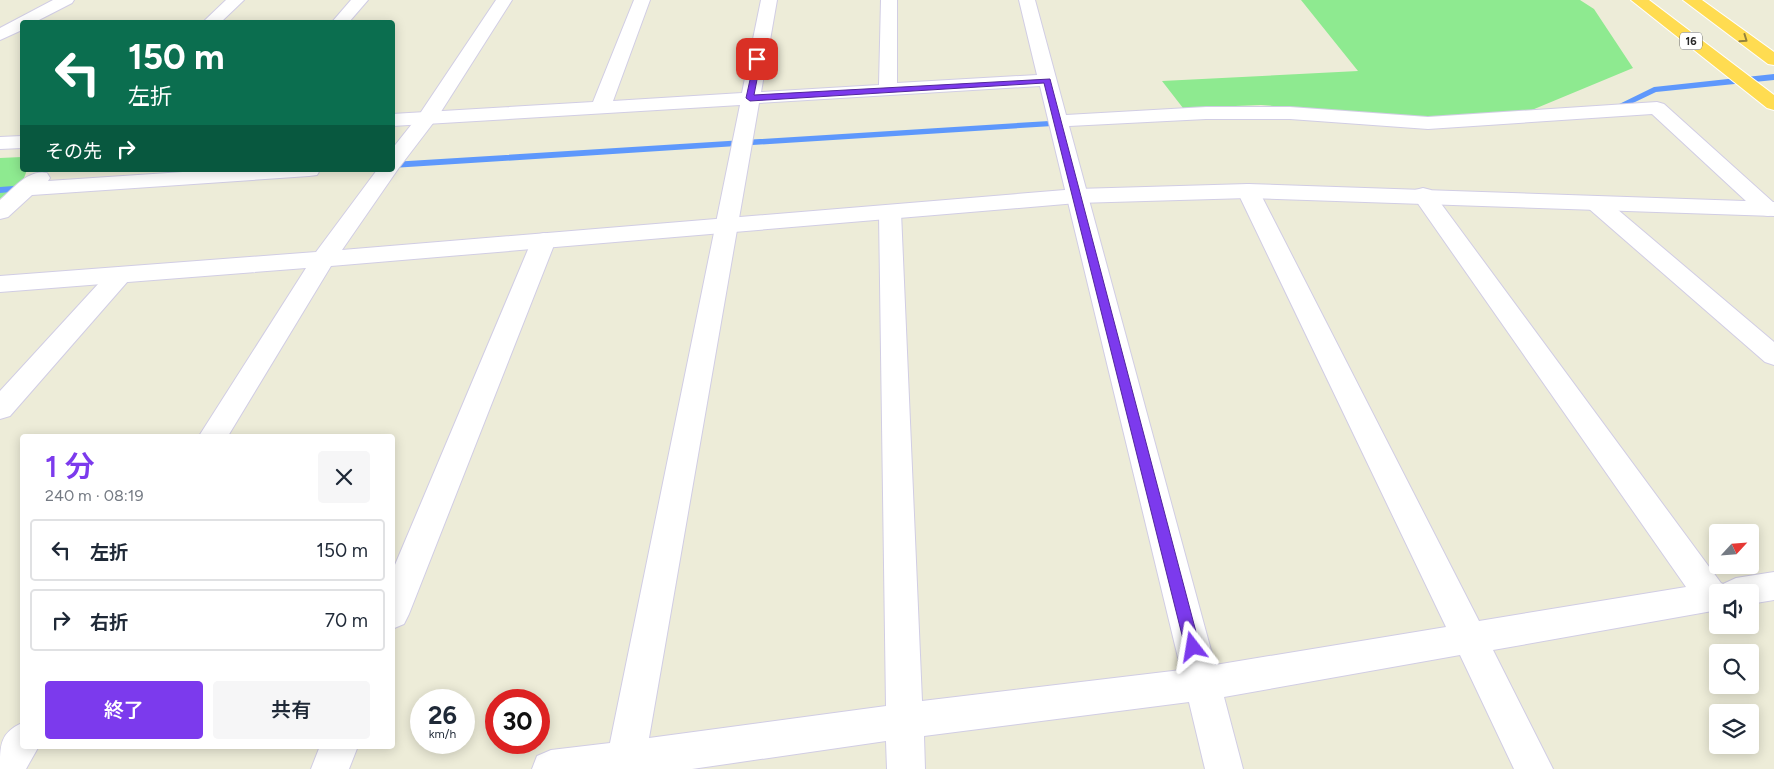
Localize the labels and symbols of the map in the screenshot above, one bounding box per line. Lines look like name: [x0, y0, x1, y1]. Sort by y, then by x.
road number: 16: [1680, 32, 1702, 49]
one-way arrow: [1738, 33, 1748, 42]
pin: [736, 38, 778, 80]
north arrow: [1709, 524, 1759, 574]
position arrow: [1166, 620, 1218, 672]
speed limit sign: 30: [485, 689, 550, 754]

